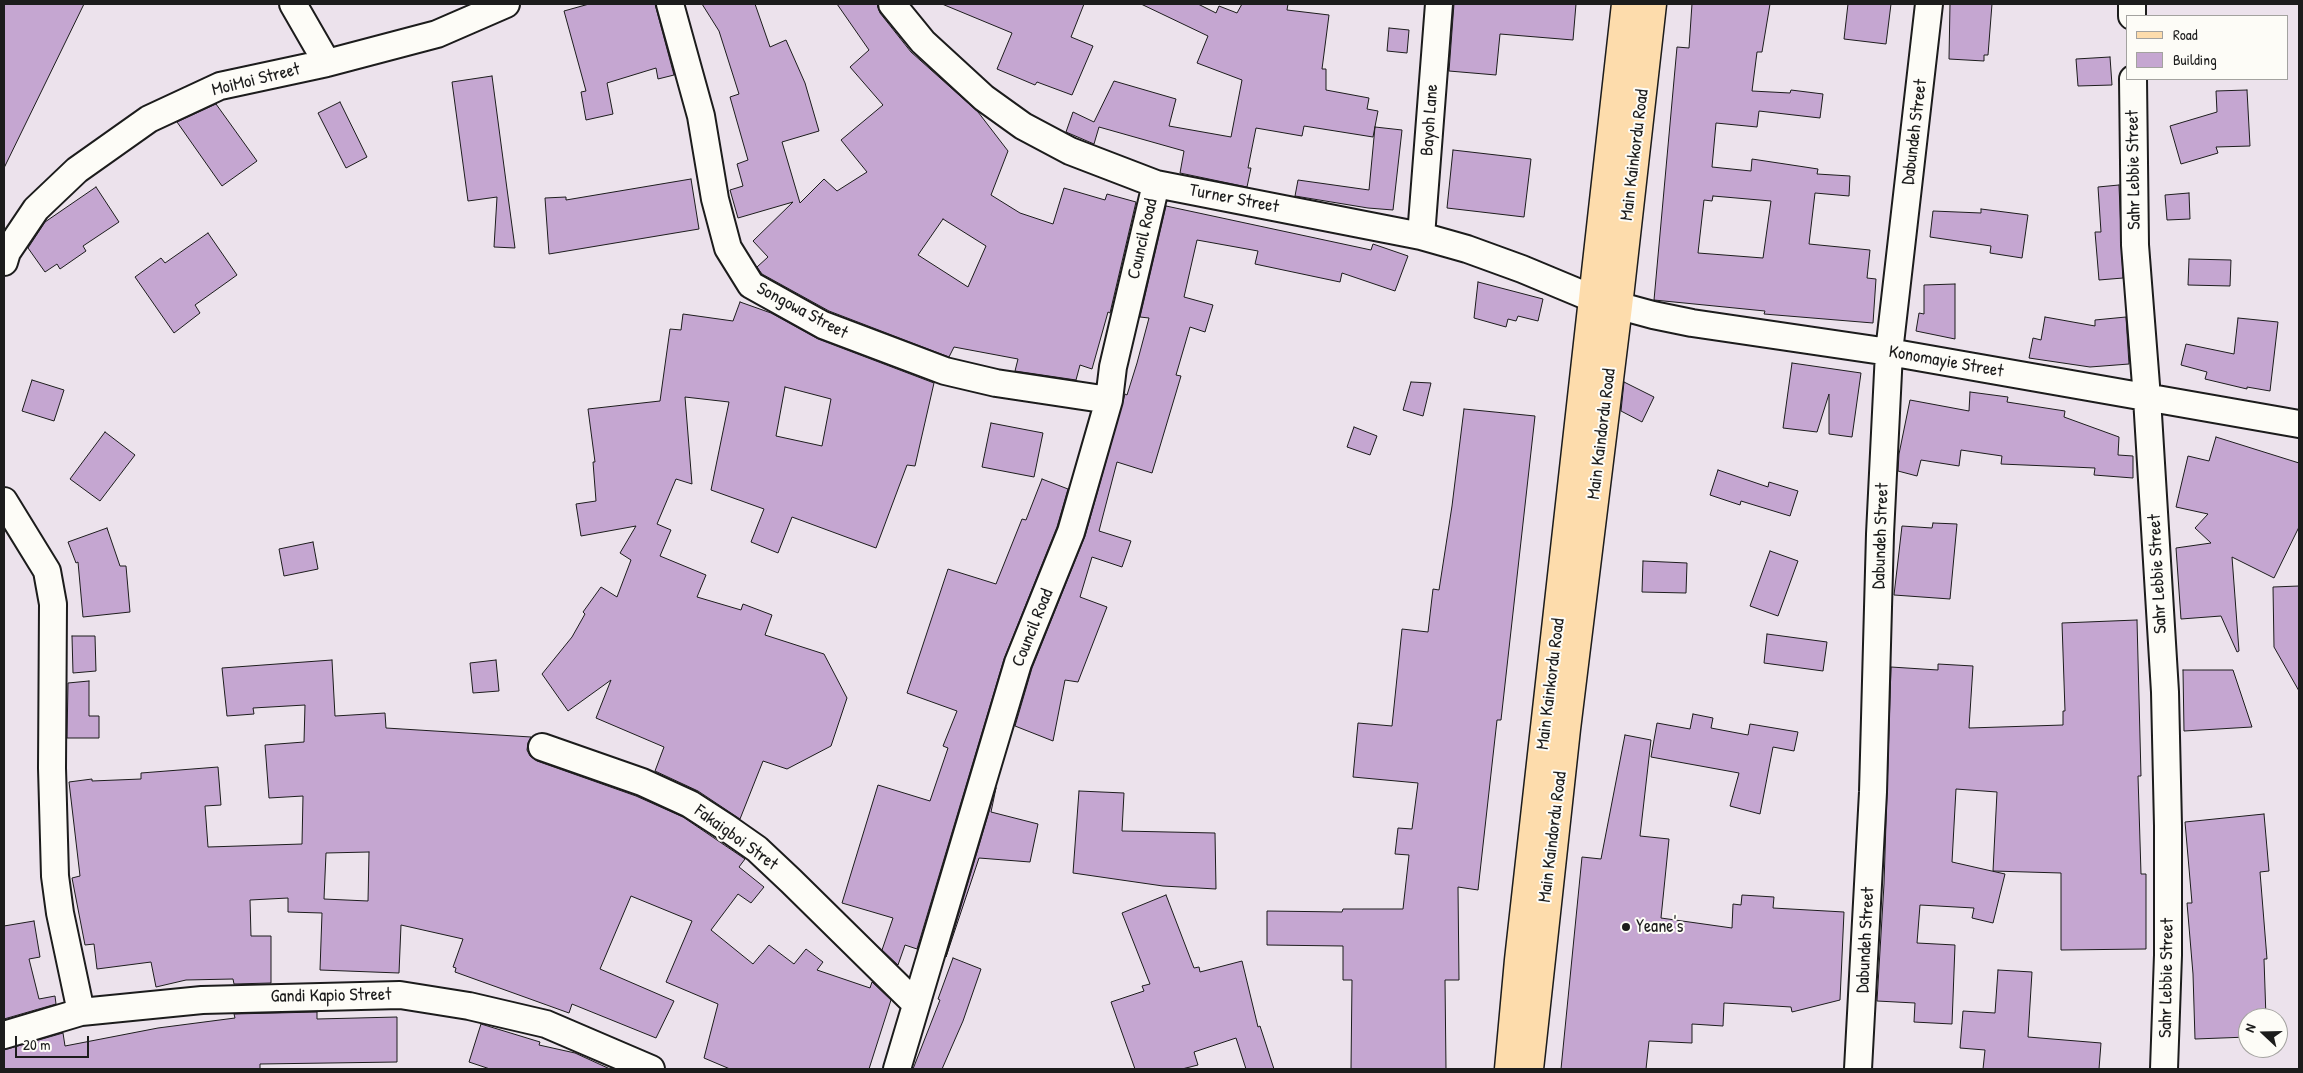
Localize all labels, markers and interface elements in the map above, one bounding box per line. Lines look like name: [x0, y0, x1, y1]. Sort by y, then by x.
legend: [2126, 15, 2288, 80]
text: Road: [2173, 24, 2198, 45]
text: Building: [2173, 49, 2217, 70]
street label: MoiMoi Street: [210, 59, 302, 101]
street label: Dabundeh Street: [1898, 78, 1932, 186]
street label: Bayoh Lane: [1417, 83, 1443, 157]
street label: Main Kainkordu Road: [1616, 88, 1654, 222]
street label: Sahr Lebbie Street: [2122, 110, 2146, 230]
street label: Turner Street: [1187, 180, 1281, 218]
street label: Council Road: [1123, 197, 1163, 281]
street label: Songowa Street: [753, 278, 851, 344]
street label: Konomayie Street: [1887, 341, 2005, 383]
street label: Main Kaindordu Road: [1583, 367, 1621, 501]
street label: Dabundeh Street: [1868, 483, 1894, 589]
street label: Sahr Lebbie Street: [2144, 514, 2172, 634]
street label: Council Road: [1008, 586, 1058, 670]
street label: Main Kainkordu Road: [1532, 617, 1570, 751]
street label: Main Kaindordu Road: [1534, 770, 1572, 904]
street label: Fakaigboi Stret: [690, 800, 782, 876]
street label: Dabundeh Street: [1852, 886, 1880, 994]
place label: Yeane's: [1636, 916, 1683, 938]
street label: Sahr Lebbie Street: [2155, 918, 2179, 1038]
marker: Yeane's: [1620, 921, 1632, 933]
street label: Gandi Kapio Street: [271, 984, 391, 1008]
north arrow: [2238, 1008, 2288, 1058]
text: N: [2239, 1021, 2260, 1035]
scale bar: [18, 1026, 91, 1058]
text: 20 m: [23, 1034, 50, 1055]

